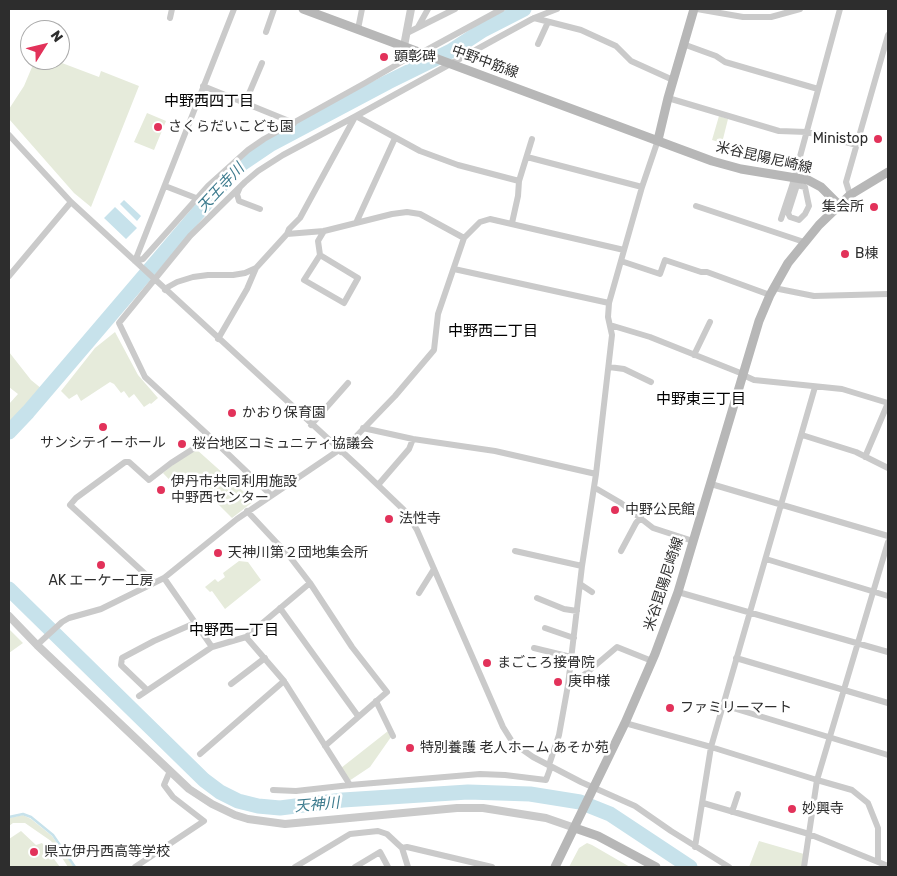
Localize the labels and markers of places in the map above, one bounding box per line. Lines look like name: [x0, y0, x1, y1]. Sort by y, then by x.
place label: 顕彰碑: [394, 49, 436, 65]
marker: 顕彰碑: [378, 51, 390, 63]
place label: さくらだいこども園: [168, 119, 294, 135]
marker: さくらだいこども園: [152, 121, 164, 133]
place label: Ministop: [813, 131, 868, 147]
marker: Ministop: [872, 133, 884, 145]
place label: 集会所: [822, 199, 864, 215]
marker: 集会所: [868, 201, 880, 213]
place label: B棟: [855, 246, 878, 262]
marker: B棟: [839, 248, 851, 260]
place label: かおり保育園: [242, 405, 326, 421]
marker: かおり保育園: [226, 407, 238, 419]
marker: サンシテイーホール: [97, 421, 109, 433]
place label: サンシテイーホール: [40, 435, 166, 451]
place label: 桜台地区コミュニティ協議会: [192, 436, 374, 452]
marker: 桜台地区コミュニティ協議会: [176, 438, 188, 450]
place label: 伊丹市共同利用施設 中野西センター: [171, 474, 297, 507]
marker: 伊丹市共同利用施設 中野西センター: [155, 484, 167, 496]
place label: 中野公民館: [625, 502, 695, 518]
marker: 中野公民館: [609, 504, 621, 516]
place label: 法性寺: [399, 511, 441, 527]
marker: 法性寺: [383, 513, 395, 525]
place label: 天神川第２団地集会所: [228, 545, 368, 561]
marker: 天神川第２団地集会所: [212, 547, 224, 559]
marker: AK エーケー工房: [95, 559, 107, 571]
place label: AK エーケー工房: [48, 573, 154, 589]
place label: まごころ接骨院: [497, 655, 595, 671]
marker: まごころ接骨院: [481, 657, 493, 669]
place label: 庚申様: [568, 674, 610, 690]
marker: 庚申様: [552, 676, 564, 688]
place label: ファミリーマート: [680, 700, 792, 716]
marker: ファミリーマート: [664, 702, 676, 714]
place label: 特別養護 老人ホーム あそか苑: [420, 740, 609, 756]
marker: 特別養護 老人ホーム あそか苑: [404, 742, 416, 754]
place label: 妙興寺: [802, 801, 844, 817]
marker: 妙興寺: [786, 803, 798, 815]
place label: 県立伊丹西高等学校: [44, 844, 170, 860]
marker: 県立伊丹西高等学校: [28, 846, 40, 858]

